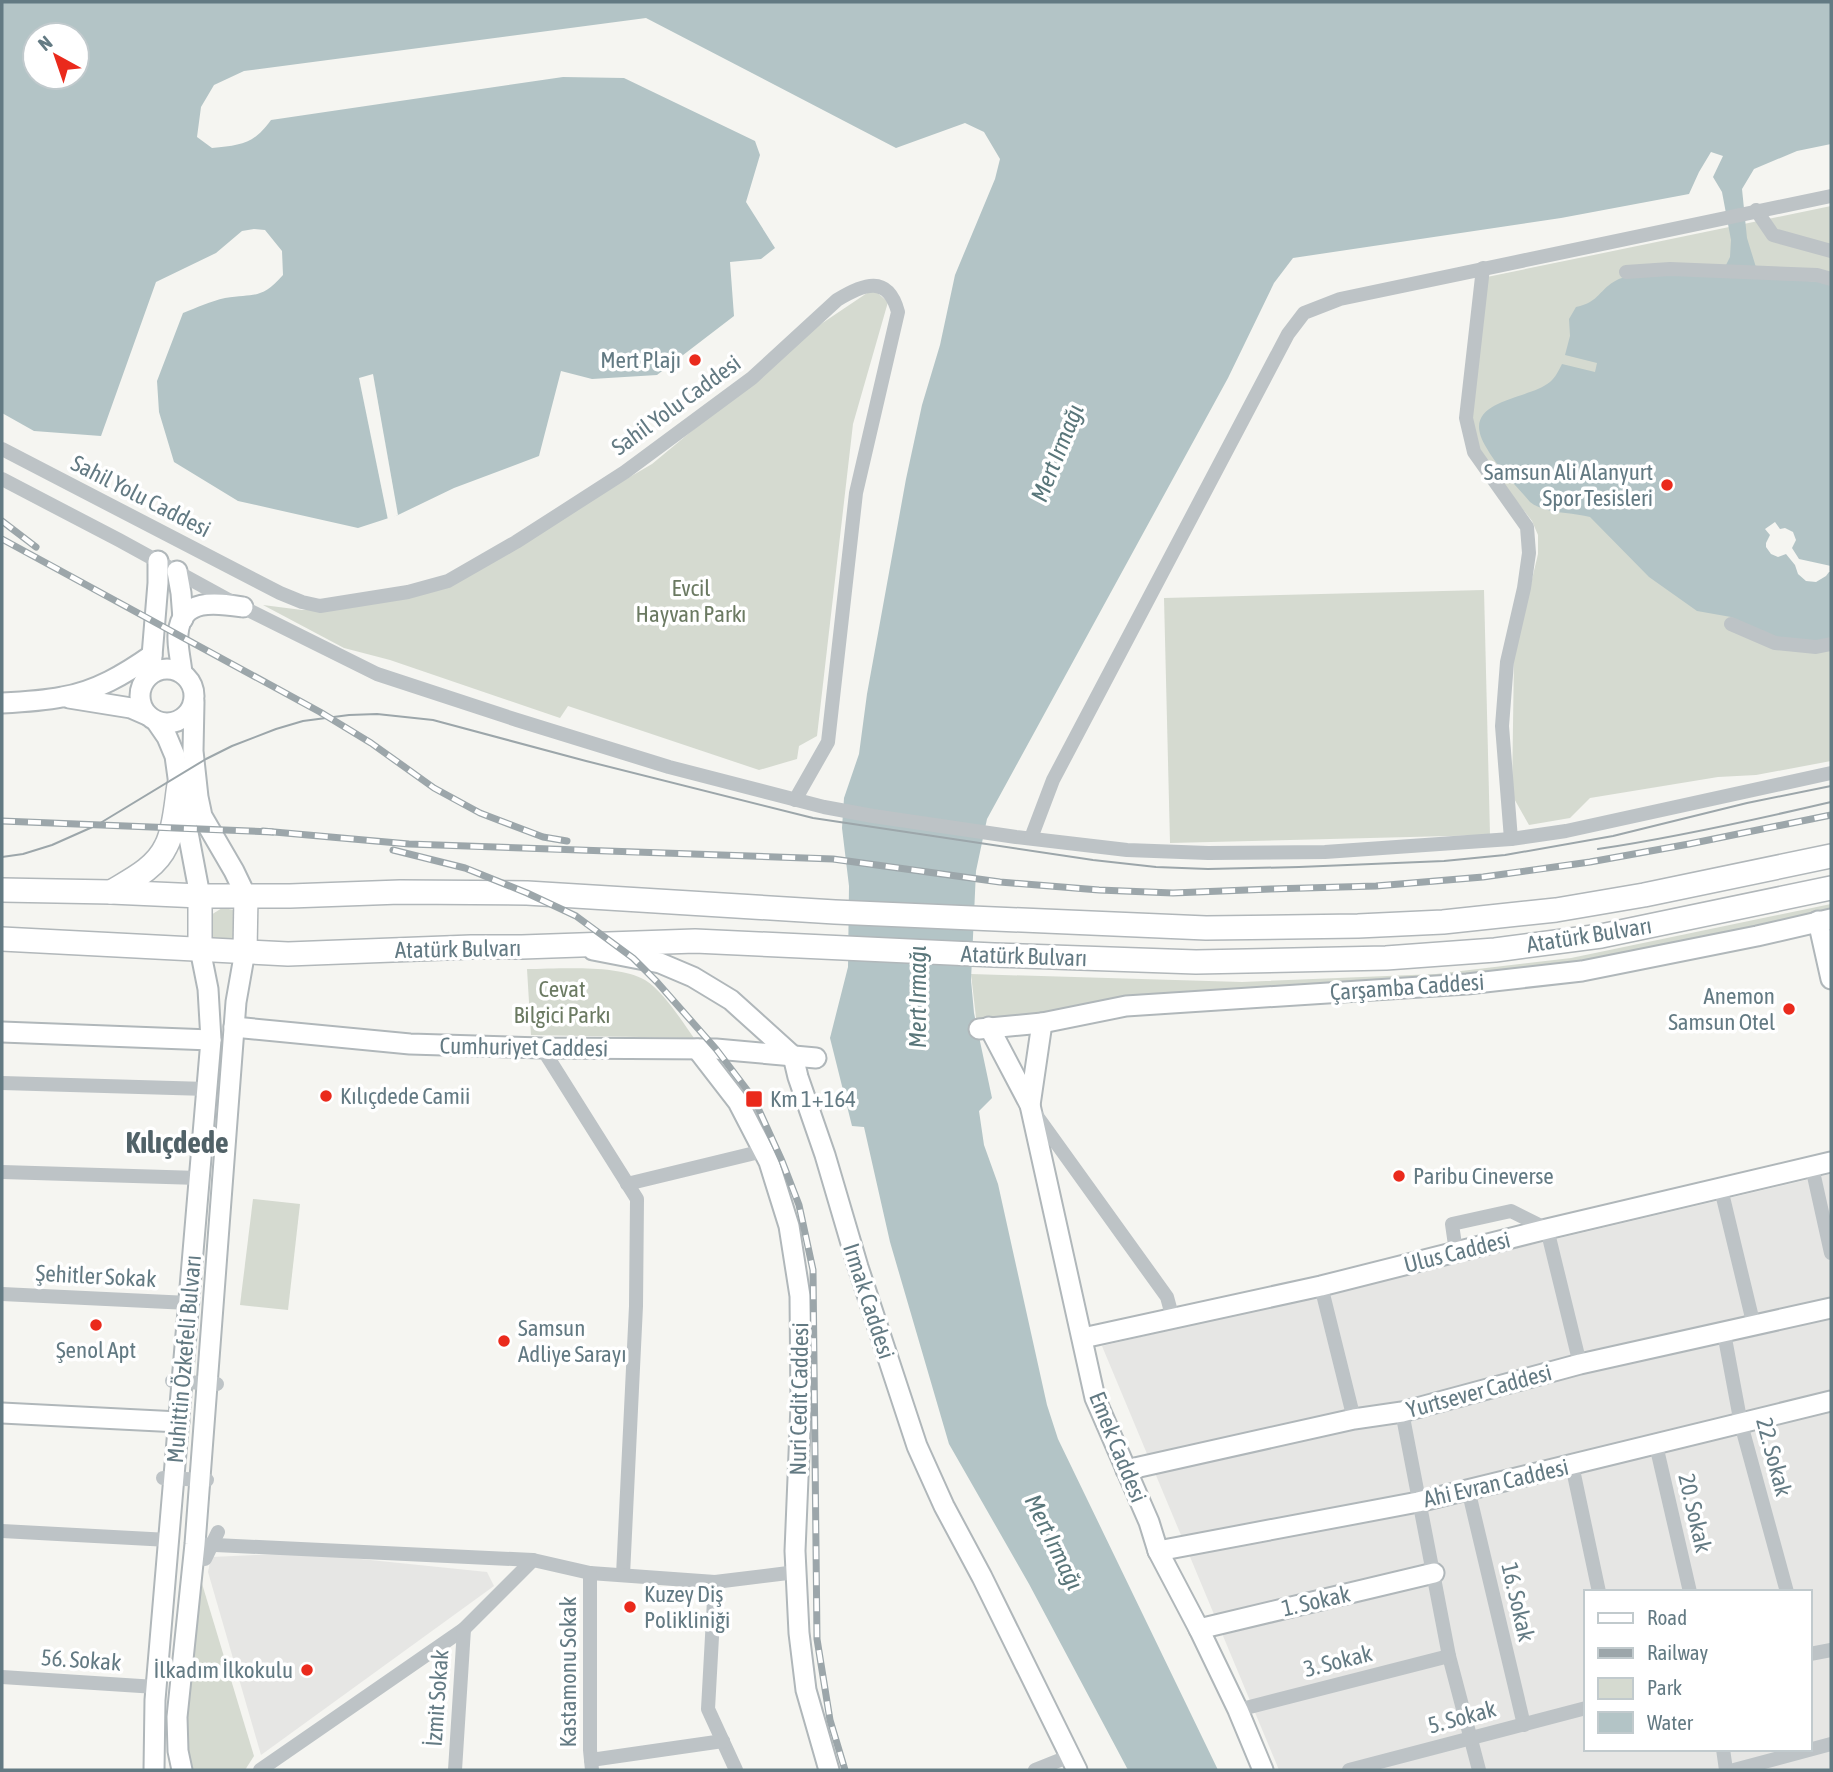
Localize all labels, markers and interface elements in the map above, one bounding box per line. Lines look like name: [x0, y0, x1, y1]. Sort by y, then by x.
north arrow: [21, 21, 91, 91]
text: N: [34, 31, 56, 55]
place label: Mert Plajı: [600, 347, 681, 373]
street label: Sahil Yolu Caddesi: [607, 350, 745, 460]
marker: Mert Plajı: [687, 352, 703, 368]
water label: Mert Irmağı: [1025, 400, 1089, 506]
street label: Sahil Yolu Caddesi: [67, 450, 215, 542]
place label: Samsun Ali Alanyurt Spor Tesisleri: [1484, 459, 1653, 511]
marker: Samsun Ali Alanyurt Spor Tesisleri: [1659, 477, 1675, 493]
park label: Evcil Hayvan Parkı: [636, 575, 746, 627]
street label: Atatürk Bulvarı: [1525, 912, 1653, 958]
street label: Atatürk Bulvarı: [395, 935, 521, 963]
street label: Atatürk Bulvarı: [960, 941, 1088, 971]
water label: Mert Irmağı: [904, 946, 931, 1048]
street label: Çarşamba Caddesi: [1329, 969, 1485, 1005]
park label: Cevat Bilgici Parkı: [513, 976, 611, 1028]
place label: Anemon Samsun Otel: [1668, 983, 1775, 1035]
marker: Anemon Samsun Otel: [1781, 1001, 1797, 1017]
street label: Cumhuriyet Caddesi: [440, 1033, 608, 1061]
place label: Kılıçdede Camii: [340, 1083, 470, 1109]
place label: Km 1+164: [770, 1086, 856, 1112]
marker: Kılıçdede Camii: [318, 1088, 334, 1104]
marker: Km 1+164: [744, 1089, 764, 1109]
district label: Kılıçdede: [125, 1125, 229, 1159]
place label: Paribu Cineverse: [1413, 1163, 1554, 1189]
marker: Paribu Cineverse: [1391, 1168, 1407, 1184]
street label: Ulus Caddesi: [1401, 1226, 1513, 1278]
street label: Irmak Caddesi: [838, 1240, 900, 1362]
street label: Muhittin Özkefeli Bulvarı: [162, 1254, 206, 1464]
street label: Şehitler Sokak: [35, 1260, 157, 1292]
place label: Samsun Adliye Sarayı: [518, 1315, 627, 1367]
marker: Şenol Apt: [88, 1317, 104, 1333]
street label: Nuri Cedit Caddesi: [785, 1322, 813, 1476]
marker: Samsun Adliye Sarayı: [496, 1333, 512, 1349]
place label: Şenol Apt: [56, 1337, 136, 1363]
street label: Yurtsever Caddesi: [1404, 1359, 1554, 1423]
street label: Emek Caddesi: [1084, 1388, 1152, 1506]
street label: 22. Sokak: [1751, 1415, 1797, 1499]
street label: Ahi Evran Caddesi: [1421, 1454, 1571, 1512]
street label: 20. Sokak: [1673, 1471, 1717, 1555]
water label: Mert Irmağı: [1019, 1490, 1089, 1594]
street label: 16. Sokak: [1496, 1560, 1540, 1644]
place label: Kuzey Diş Polikliniği: [644, 1581, 730, 1633]
street label: 1. Sokak: [1279, 1581, 1353, 1621]
legend: [1584, 1590, 1812, 1751]
street label: Kastamonu Sokak: [555, 1596, 581, 1748]
marker: Kuzey Diş Polikliniği: [622, 1599, 638, 1615]
text: Road: [1647, 1605, 1687, 1629]
street label: 3. Sokak: [1301, 1640, 1375, 1682]
text: Railway: [1647, 1640, 1709, 1664]
street label: 56. Sokak: [40, 1644, 122, 1676]
street label: İzmit Sokak: [421, 1649, 453, 1747]
place label: İlkadım İlkokulu: [153, 1657, 293, 1683]
marker: İlkadım İlkokulu: [299, 1662, 315, 1678]
text: Park: [1647, 1675, 1682, 1699]
street label: 5. Sokak: [1425, 1695, 1499, 1739]
text: Water: [1647, 1710, 1694, 1734]

